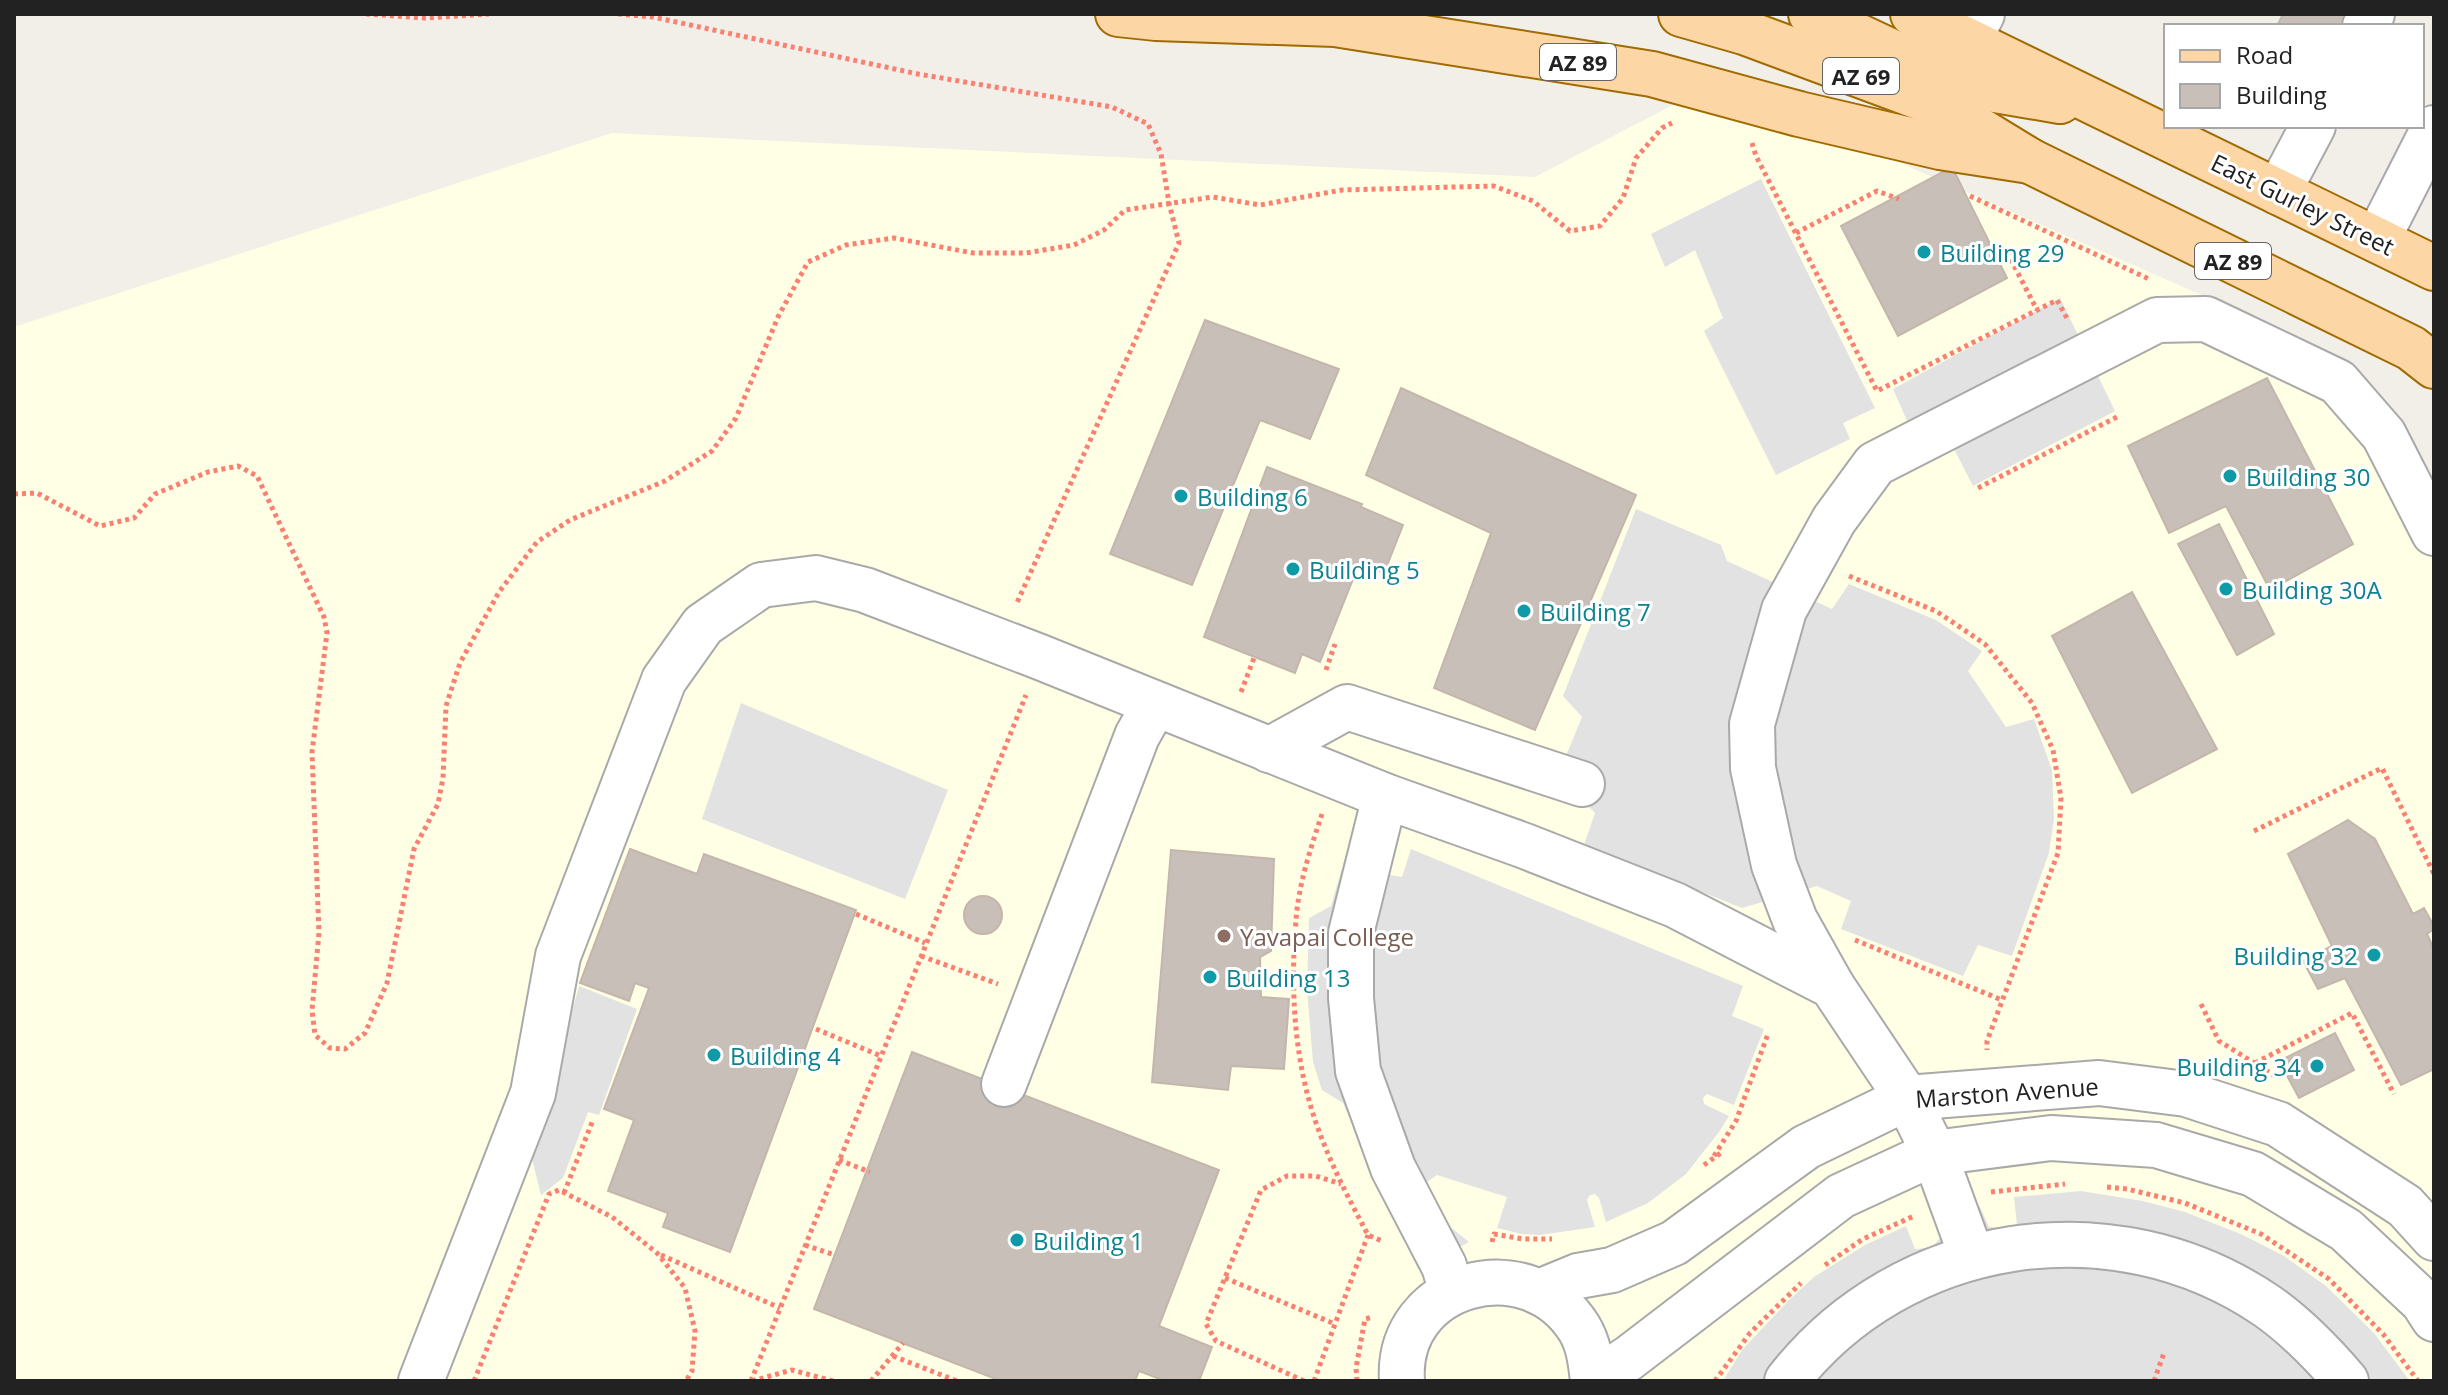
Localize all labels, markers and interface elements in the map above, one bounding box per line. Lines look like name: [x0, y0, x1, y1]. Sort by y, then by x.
legend: [2164, 24, 2424, 128]
text: Road: [2236, 38, 2293, 71]
road number: AZ 89: [1540, 44, 1616, 80]
road number: AZ 69: [1823, 58, 1899, 94]
text: Building: [2236, 78, 2327, 111]
street label: East Gurley Street: [2206, 145, 2400, 263]
place label: Building 29: [1940, 236, 2065, 269]
marker: Building 29: [1915, 243, 1933, 261]
road number: AZ 89: [2195, 243, 2271, 279]
place label: Building 30: [2246, 460, 2371, 493]
marker: Building 30: [2221, 467, 2239, 485]
place label: Building 6: [1197, 480, 1308, 513]
marker: Building 6: [1172, 487, 1190, 505]
place label: Building 5: [1309, 553, 1420, 586]
marker: Building 5: [1284, 560, 1302, 578]
place label: Building 30A: [2242, 573, 2383, 606]
marker: Building 30A: [2217, 580, 2235, 598]
place label: Building 7: [1540, 595, 1651, 628]
marker: Building 7: [1515, 602, 1533, 620]
place label: Yavapai College: [1240, 920, 1414, 953]
marker: Yavapai College: [1215, 927, 1233, 945]
place label: Building 32: [2233, 939, 2358, 972]
marker: Building 32: [2365, 946, 2383, 964]
place label: Building 13: [1226, 961, 1351, 994]
marker: Building 13: [1201, 968, 1219, 986]
place label: Building 4: [730, 1039, 841, 1072]
marker: Building 4: [705, 1046, 723, 1064]
place label: Building 34: [2176, 1050, 2301, 1083]
marker: Building 34: [2308, 1057, 2326, 1075]
street label: Marston Avenue: [1914, 1069, 2100, 1115]
place label: Building 1: [1033, 1224, 1144, 1257]
marker: Building 1: [1008, 1231, 1026, 1249]

